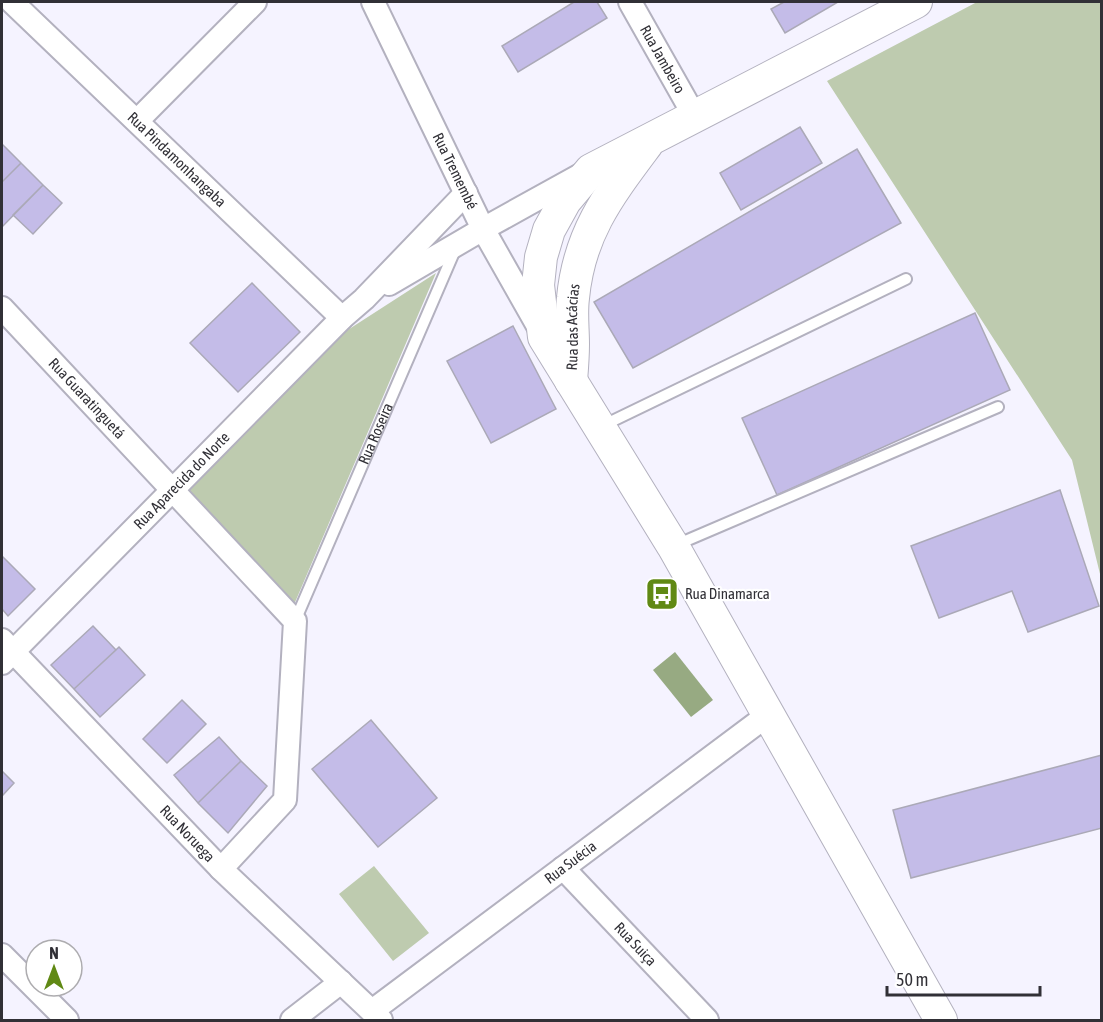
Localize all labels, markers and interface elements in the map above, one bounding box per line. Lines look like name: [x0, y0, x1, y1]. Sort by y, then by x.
street label: Rua Jambeiro: [637, 22, 689, 96]
street label: Rua Pindamonhangaba: [124, 108, 230, 210]
street label: Rua Tremembé: [430, 130, 481, 212]
street label: Rua das Acácias: [563, 282, 583, 371]
street label: Rua Guaratinguetá: [45, 354, 129, 442]
street label: Rua Roseira: [355, 400, 396, 467]
street label: Rua Aparecida do Norte: [130, 428, 233, 532]
bus stop icon: Rua Dinamarca: [644, 576, 680, 612]
place label: Rua Dinamarca: [685, 585, 770, 602]
street label: Rua Noruega: [157, 802, 218, 865]
street label: Rua Suécia: [541, 837, 599, 887]
street label: Rua Suiça: [611, 919, 660, 969]
north arrow: [24, 938, 84, 998]
text: N: [49, 944, 59, 962]
scale bar: [887, 959, 1040, 997]
text: 50 m: [896, 969, 928, 990]

